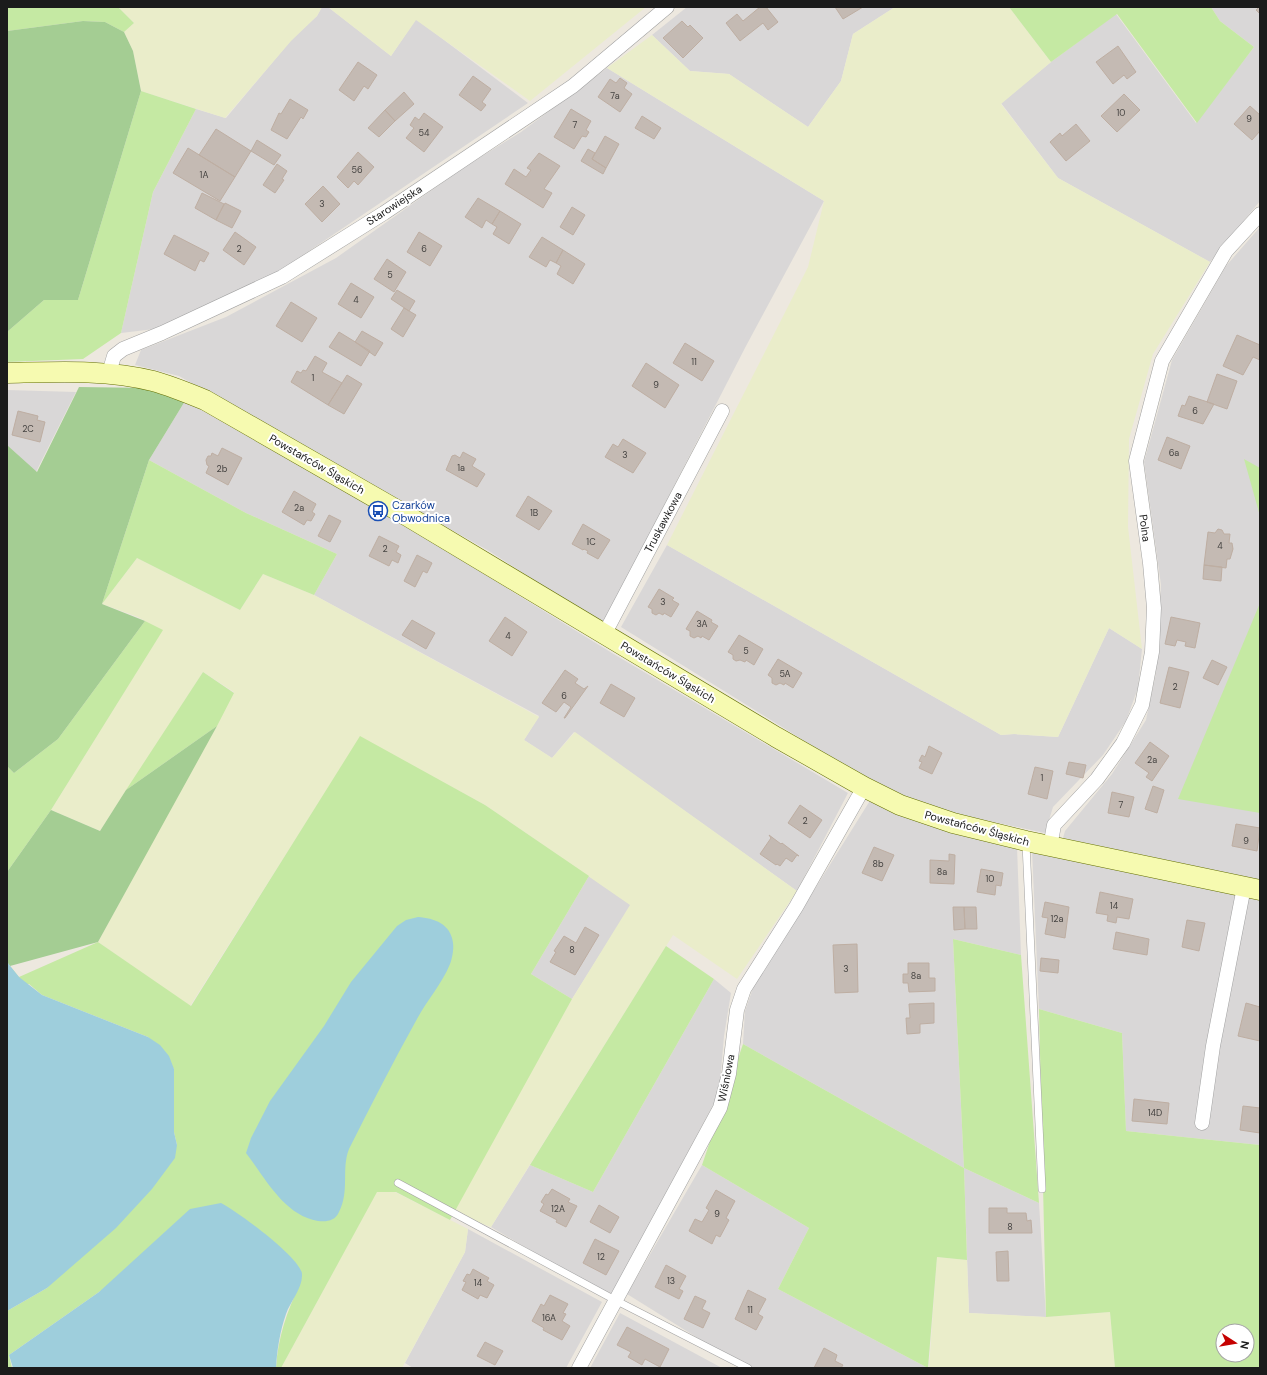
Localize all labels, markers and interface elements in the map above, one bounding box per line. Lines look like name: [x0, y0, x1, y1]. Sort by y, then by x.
house number: 7a: [610, 90, 620, 102]
house number: 10: [1117, 107, 1125, 119]
house number: 9: [1246, 113, 1252, 125]
house number: 7: [573, 119, 578, 131]
house number: 54: [419, 127, 430, 139]
house number: 56: [351, 164, 363, 176]
house number: 1A: [200, 169, 208, 181]
street label: Starowiejska: [363, 182, 425, 228]
house number: 3: [319, 198, 325, 210]
house number: 2: [236, 243, 242, 255]
house number: 6: [421, 243, 427, 255]
house number: 5: [387, 269, 393, 281]
house number: 4: [353, 294, 359, 306]
house number: 11: [691, 356, 697, 368]
house number: 1: [312, 372, 315, 384]
house number: 9: [653, 379, 659, 391]
house number: 6: [1192, 405, 1198, 417]
house number: 2C: [22, 423, 34, 435]
street label: Powstańców Śląskich: [267, 431, 367, 497]
house number: 6a: [1169, 447, 1179, 459]
house number: 3: [622, 449, 628, 461]
house number: 1a: [457, 462, 465, 474]
house number: 2b: [217, 463, 228, 475]
street label: Truskawkowa: [641, 489, 685, 555]
place label: Czarków Obwodnica: [392, 498, 450, 525]
bus stop icon: Czarków Obwodnica: [367, 500, 389, 522]
house number: 2a: [294, 502, 304, 514]
house number: 1B: [530, 507, 538, 519]
street label: Polna: [1136, 513, 1154, 543]
house number: 1C: [586, 536, 596, 548]
house number: 4: [1217, 540, 1223, 552]
house number: 2: [382, 543, 388, 555]
house number: 3: [660, 596, 666, 608]
house number: 3A: [697, 618, 707, 630]
house number: 4: [505, 630, 511, 642]
street label: Powstańców Śląskich: [618, 638, 718, 706]
house number: 5: [743, 645, 749, 657]
house number: 5A: [779, 668, 791, 680]
house number: 2: [1172, 681, 1178, 693]
house number: 6: [561, 690, 567, 702]
house number: 2a: [1147, 754, 1157, 766]
house number: 1: [1041, 772, 1044, 784]
house number: 7: [1119, 799, 1124, 811]
street label: Powstańców Śląskich: [923, 807, 1031, 849]
house number: 2: [802, 815, 808, 827]
house number: 9: [1243, 835, 1249, 847]
house number: 8b: [872, 858, 884, 870]
house number: 8a: [937, 866, 947, 878]
house number: 10: [986, 873, 994, 885]
house number: 14: [1110, 900, 1119, 912]
house number: 12a: [1051, 913, 1064, 925]
house number: 8: [569, 944, 575, 956]
house number: 3: [843, 963, 849, 975]
house number: 8a: [911, 970, 921, 982]
street label: Wiśniowa: [715, 1053, 737, 1103]
house number: 14D: [1148, 1107, 1162, 1119]
house number: 12A: [551, 1203, 565, 1215]
house number: 9: [714, 1208, 720, 1220]
house number: 8: [1007, 1221, 1013, 1233]
house number: 12: [597, 1251, 605, 1263]
house number: 13: [667, 1275, 675, 1287]
house number: 14: [474, 1277, 483, 1289]
house number: 11: [747, 1304, 753, 1316]
house number: 16A: [542, 1312, 556, 1324]
north arrow: [1215, 1323, 1255, 1363]
text: N: [1237, 1340, 1252, 1350]

